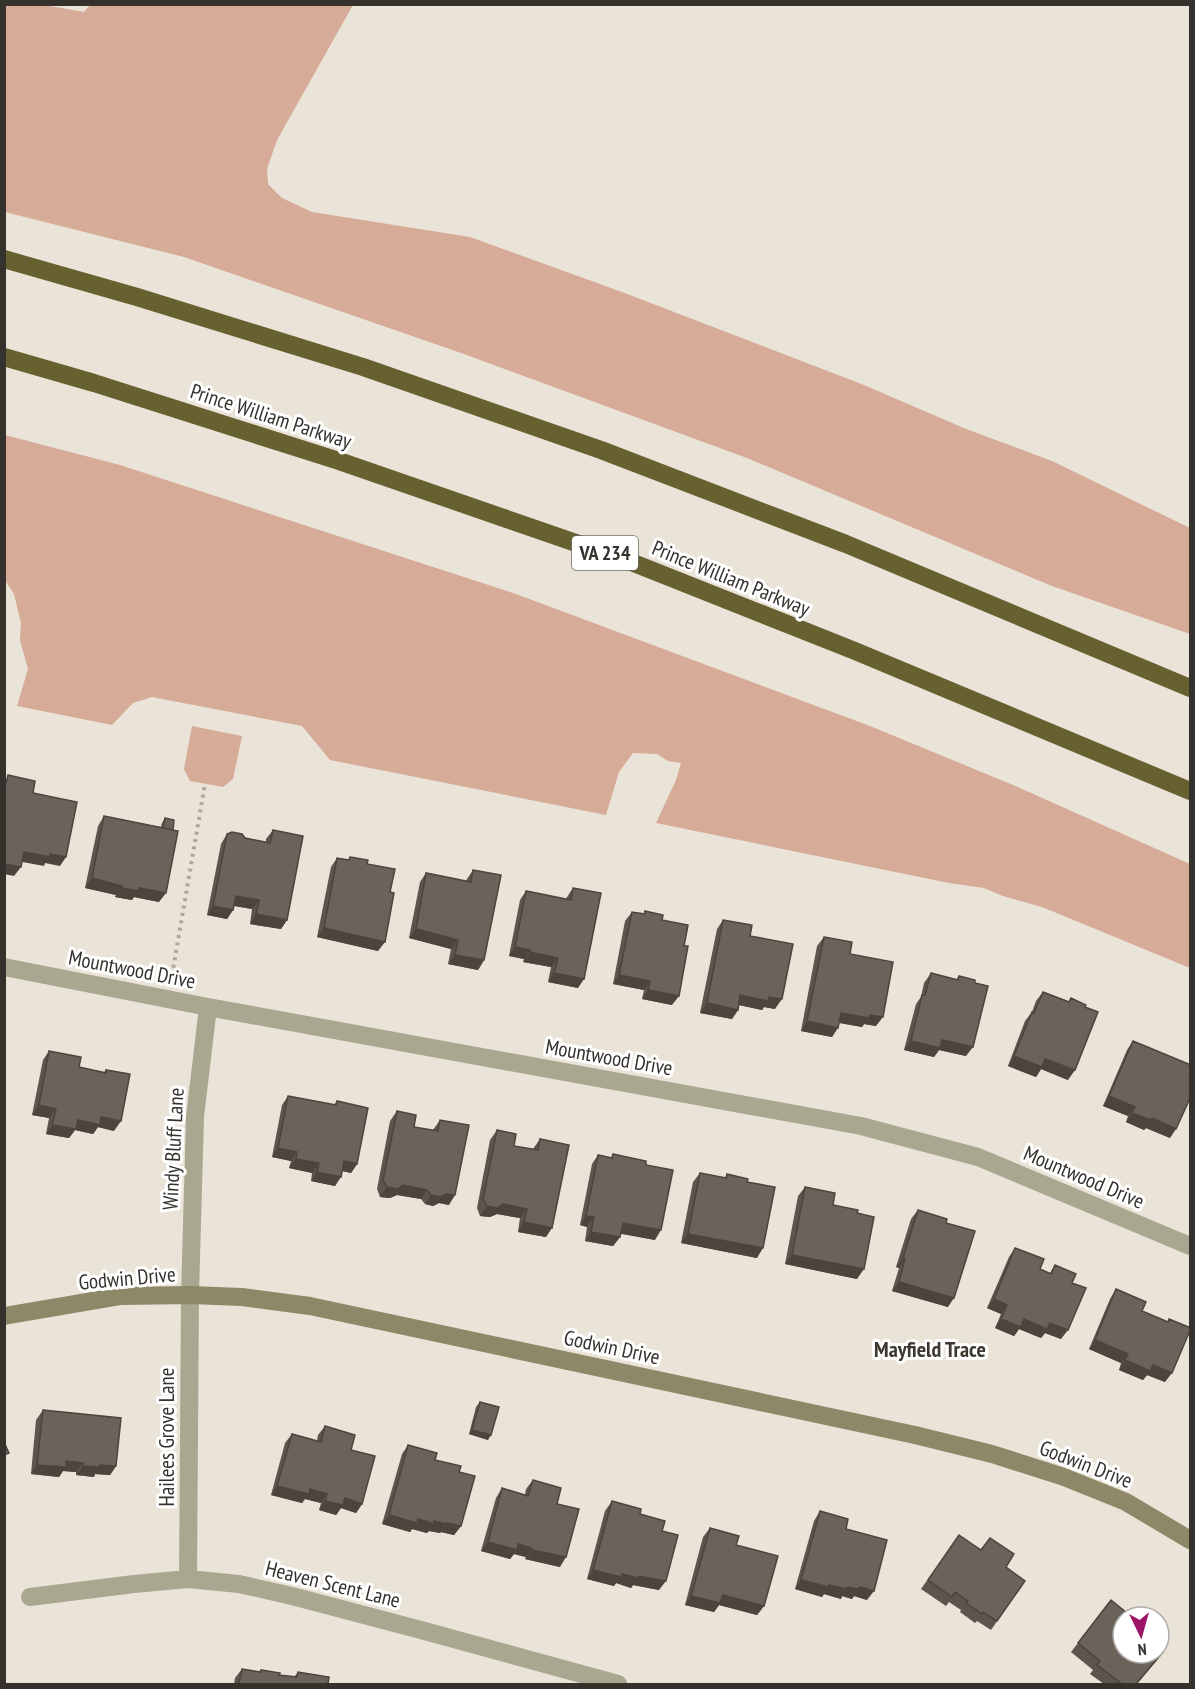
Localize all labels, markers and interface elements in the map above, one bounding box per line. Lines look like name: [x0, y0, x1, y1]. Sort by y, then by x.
street label: Prince William Parkway: [187, 377, 355, 455]
street label: Prince William Parkway: [648, 534, 814, 622]
road number: VA 234: [572, 536, 638, 570]
street label: Mountwood Drive: [66, 943, 198, 995]
street label: Mountwood Drive: [543, 1033, 675, 1081]
street label: Windy Bluff Lane: [156, 1087, 190, 1211]
street label: Mountwood Drive: [1020, 1139, 1148, 1215]
street label: Godwin Drive: [77, 1260, 177, 1296]
street label: Godwin Drive: [562, 1324, 662, 1370]
district label: Mayfield Trace: [874, 1335, 986, 1363]
street label: Hailees Grove Lane: [153, 1368, 180, 1506]
street label: Godwin Drive: [1036, 1434, 1136, 1494]
street label: Heaven Scent Lane: [263, 1554, 403, 1614]
north arrow: [1111, 1605, 1171, 1665]
text: N: [1137, 1640, 1147, 1660]

